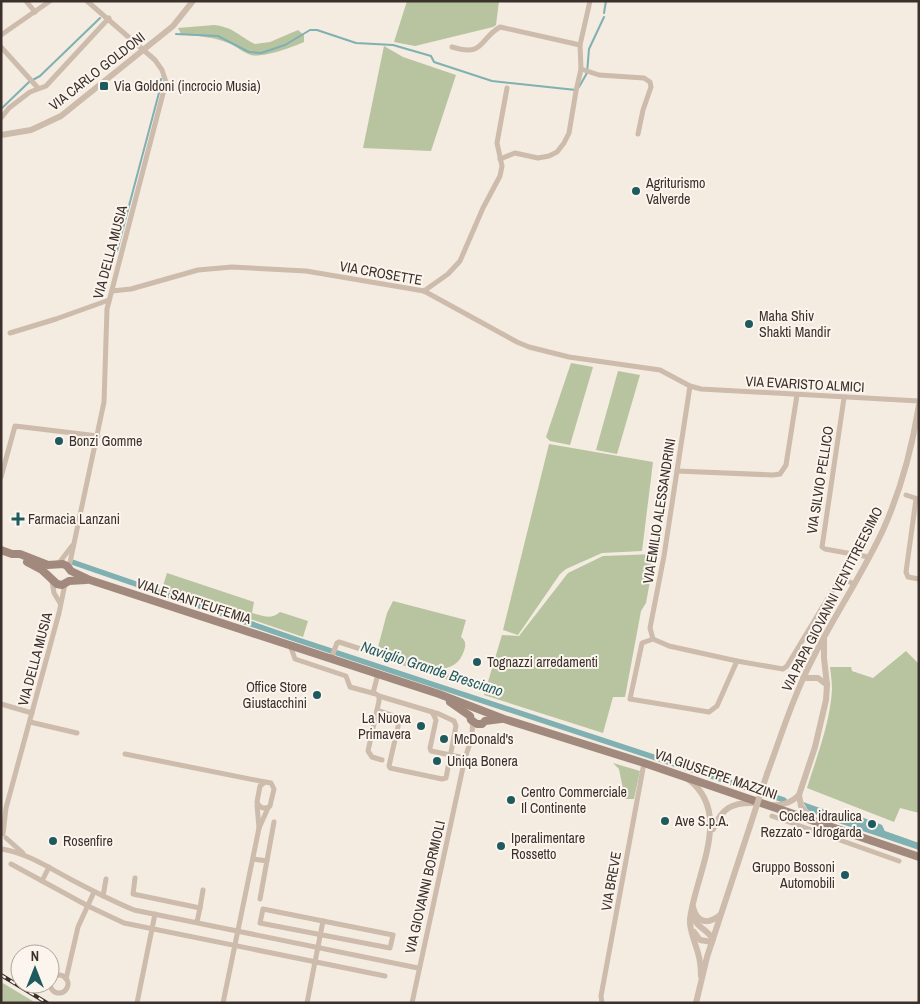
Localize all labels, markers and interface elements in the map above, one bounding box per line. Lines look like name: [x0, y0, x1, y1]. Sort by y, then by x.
street label: VIA CARLO GOLDONI: [45, 28, 149, 114]
place label: Via Goldoni (incrocio Musia): [114, 77, 261, 95]
marker: Via Goldoni (incrocio Musia): [98, 80, 110, 92]
place label: Agriturismo Valverde: [645, 174, 705, 208]
marker: Agriturismo Valverde: [630, 185, 642, 197]
street label: VIA DELLA MUSIA: [89, 203, 131, 301]
street label: VIA CROSETTE: [338, 257, 424, 289]
place label: Maha Shiv Shakti Mandir: [759, 307, 831, 341]
marker: Maha Shiv Shakti Mandir: [743, 318, 755, 330]
street label: VIA EVARISTO ALMICI: [745, 372, 865, 396]
street label: VIA SILVIO PELLICO: [803, 425, 837, 535]
place label: Bonzi Gomme: [69, 432, 142, 450]
marker: Bonzi Gomme: [53, 435, 65, 447]
street label: VIA EMILIO ALESSANDRINI: [639, 437, 679, 585]
street label: VIA PAPA GIOVANNI VENTITREESIMO: [777, 504, 887, 694]
place label: Farmacia Lanzani: [28, 510, 120, 528]
marker: Farmacia Lanzani: [12, 513, 24, 525]
street label: VIALE SANT'EUFEMIA: [134, 574, 254, 628]
street label: VIA DELLA MUSIA: [14, 610, 56, 708]
water label: Naviglio Grande Bresciano: [358, 636, 506, 701]
place label: Tognazzi arredamenti: [487, 653, 598, 671]
marker: Tognazzi arredamenti: [471, 656, 483, 668]
place label: Office Store Giustacchini: [243, 678, 307, 712]
marker: Office Store Giustacchini: [311, 689, 323, 701]
place label: La Nuova Primavera: [358, 709, 412, 743]
marker: La Nuova Primavera: [415, 720, 427, 732]
place label: McDonald's: [454, 730, 514, 748]
marker: McDonald's: [438, 733, 450, 745]
street label: VIA GIUSEPPE MAZZINI: [652, 745, 780, 803]
place label: Uniqa Bonera: [447, 752, 518, 770]
marker: Uniqa Bonera: [431, 755, 443, 767]
place label: Centro Commerciale Il Continente: [521, 783, 627, 817]
marker: Centro Commerciale Il Continente: [505, 794, 517, 806]
place label: Coclea idraulica Rezzato - Idrogarda: [761, 807, 863, 841]
place label: Ave S.p.A.: [674, 812, 729, 830]
marker: Ave S.p.A.: [659, 815, 671, 827]
marker: Coclea idraulica Rezzato - Idrogarda: [866, 818, 878, 830]
street label: VIA GIOVANNI BORMIOLI: [401, 819, 449, 955]
place label: Iperalimentare Rossetto: [511, 829, 585, 863]
place label: Rosenfire: [63, 832, 113, 850]
marker: Rosenfire: [47, 835, 59, 847]
marker: Iperalimentare Rossetto: [495, 840, 507, 852]
street label: VIA BREVE: [597, 850, 625, 912]
place label: Gruppo Bossoni Automobili: [752, 858, 835, 892]
marker: Gruppo Bossoni Automobili: [839, 869, 851, 881]
north arrow: [10, 944, 60, 994]
text: N: [31, 947, 39, 965]

